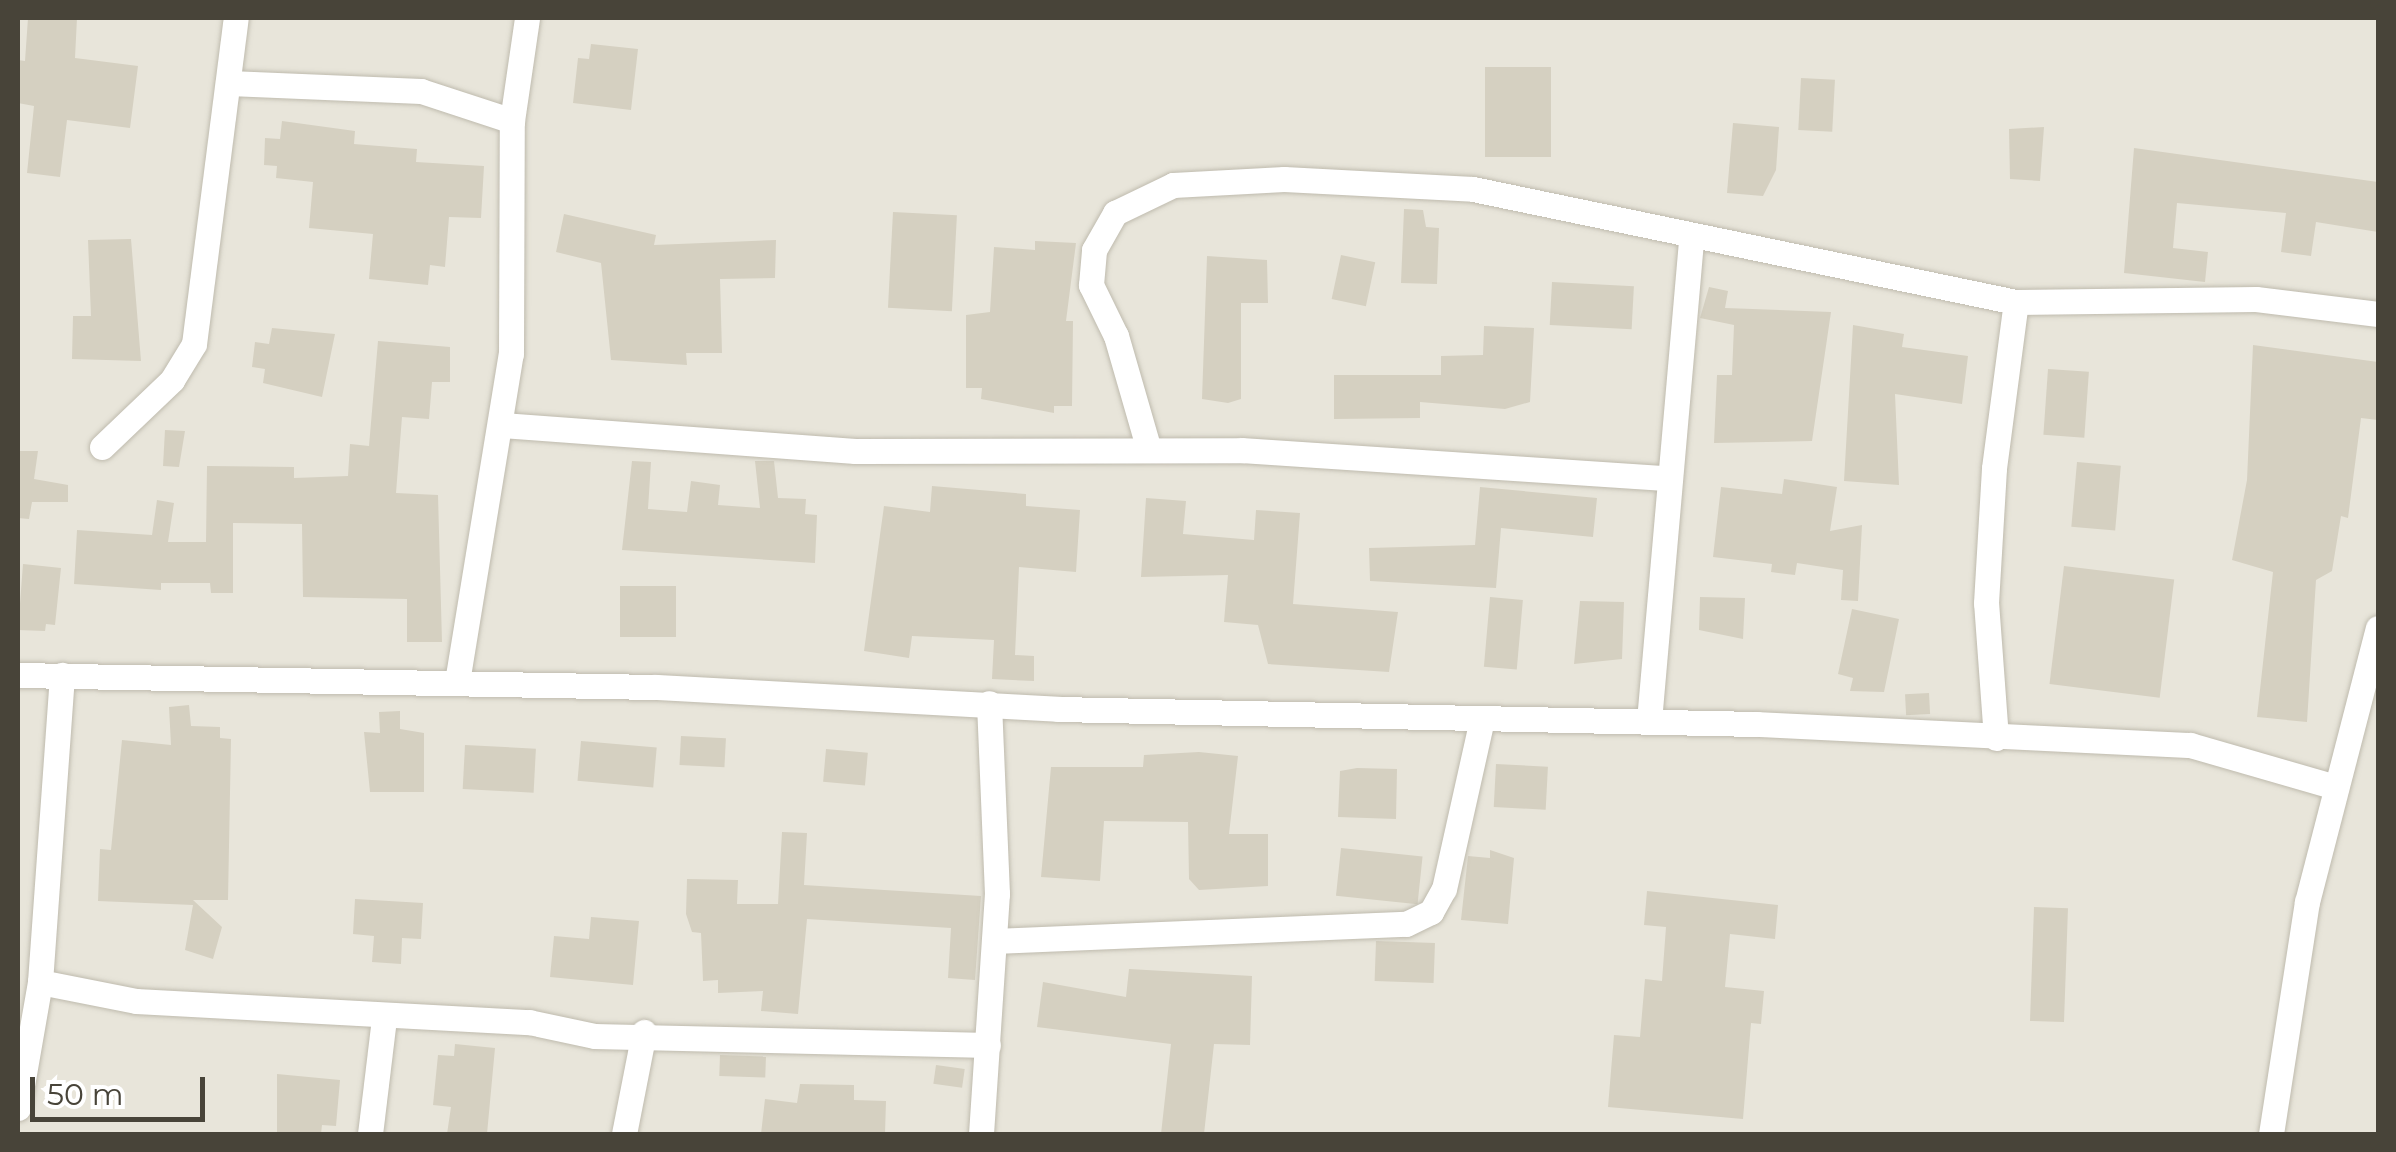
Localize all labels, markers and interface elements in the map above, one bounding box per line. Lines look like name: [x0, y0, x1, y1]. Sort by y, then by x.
scale bar: [35, 1057, 210, 1119]
text: 50 m: [47, 1076, 124, 1113]

